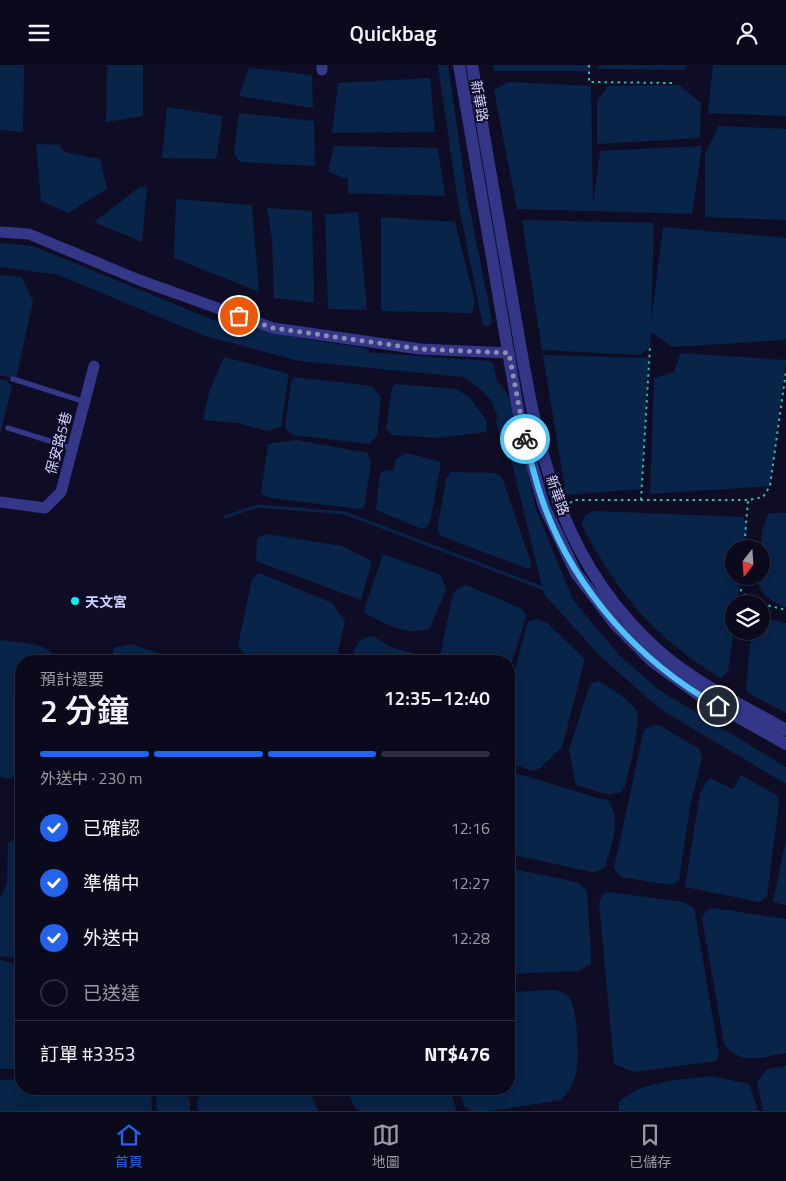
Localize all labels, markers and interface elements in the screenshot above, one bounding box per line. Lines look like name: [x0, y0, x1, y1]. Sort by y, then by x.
text: Quickbag: [350, 16, 436, 50]
icon: menu: [25, 19, 53, 47]
icon: person: [733, 19, 761, 47]
street label: 新華路: [466, 78, 494, 124]
pin: [218, 295, 260, 337]
icon: bag: [225, 302, 253, 330]
street label: 保安路5巷: [40, 409, 76, 477]
courier: [500, 414, 550, 464]
icon: bike: [511, 425, 539, 453]
street label: 新華路: [541, 472, 575, 518]
north arrow: [725, 540, 770, 585]
map controls: [725, 540, 770, 640]
place label: 天文宮: [85, 591, 127, 612]
marker: 天文宮: [69, 595, 81, 607]
button: layers: [725, 595, 770, 640]
text: 預計還要: [40, 667, 104, 691]
text: 12:35–12:40: [384, 683, 490, 712]
pin: [697, 685, 739, 727]
text: 2 分鐘: [40, 686, 129, 734]
icon: home: [704, 692, 732, 720]
text: 外送中 · 230 m: [40, 766, 142, 790]
text: 已確認: [83, 813, 140, 842]
icon: check: [40, 814, 68, 842]
text: 12:16: [451, 816, 490, 840]
text: 準備中: [83, 868, 140, 897]
icon: check: [40, 869, 68, 897]
text: 12:27: [451, 871, 490, 895]
text: 外送中: [83, 923, 140, 952]
icon: check: [40, 924, 68, 952]
text: 12:28: [451, 926, 490, 950]
text: 已送達: [83, 978, 140, 1007]
text: 訂單 #3353: [40, 1039, 135, 1068]
text: NT$476: [424, 1039, 490, 1068]
tab: 首頁: [115, 1121, 143, 1172]
tab: 地圖: [372, 1121, 400, 1172]
tab: 已儲存: [629, 1121, 671, 1172]

